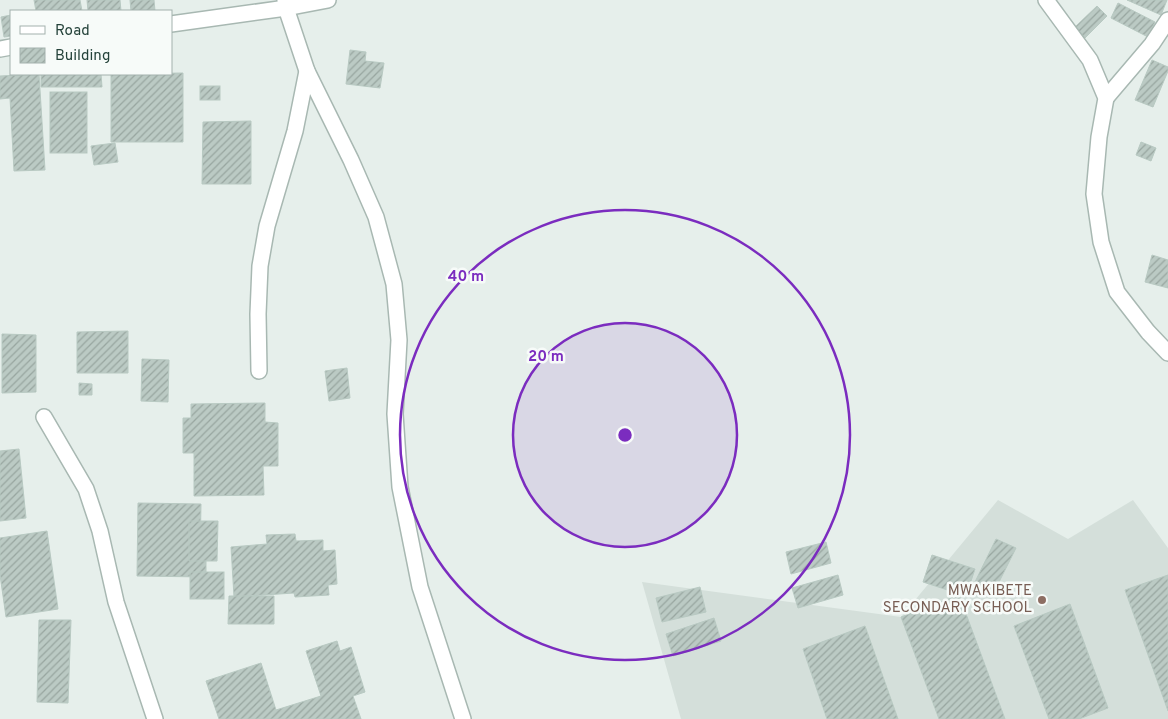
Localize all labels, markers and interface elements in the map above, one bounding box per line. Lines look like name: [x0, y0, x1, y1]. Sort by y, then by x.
legend: [10, 10, 172, 75]
text: Road: [55, 22, 90, 41]
text: Building: [55, 47, 110, 66]
text: 40 m: [448, 268, 484, 287]
text: 20 m: [528, 348, 564, 367]
centre of rings: [616, 426, 634, 444]
place label: MWAKIBETE SECONDARY SCHOOL: [883, 582, 1032, 618]
marker: MWAKIBETE SECONDARY SCHOOL: [1036, 594, 1048, 606]

